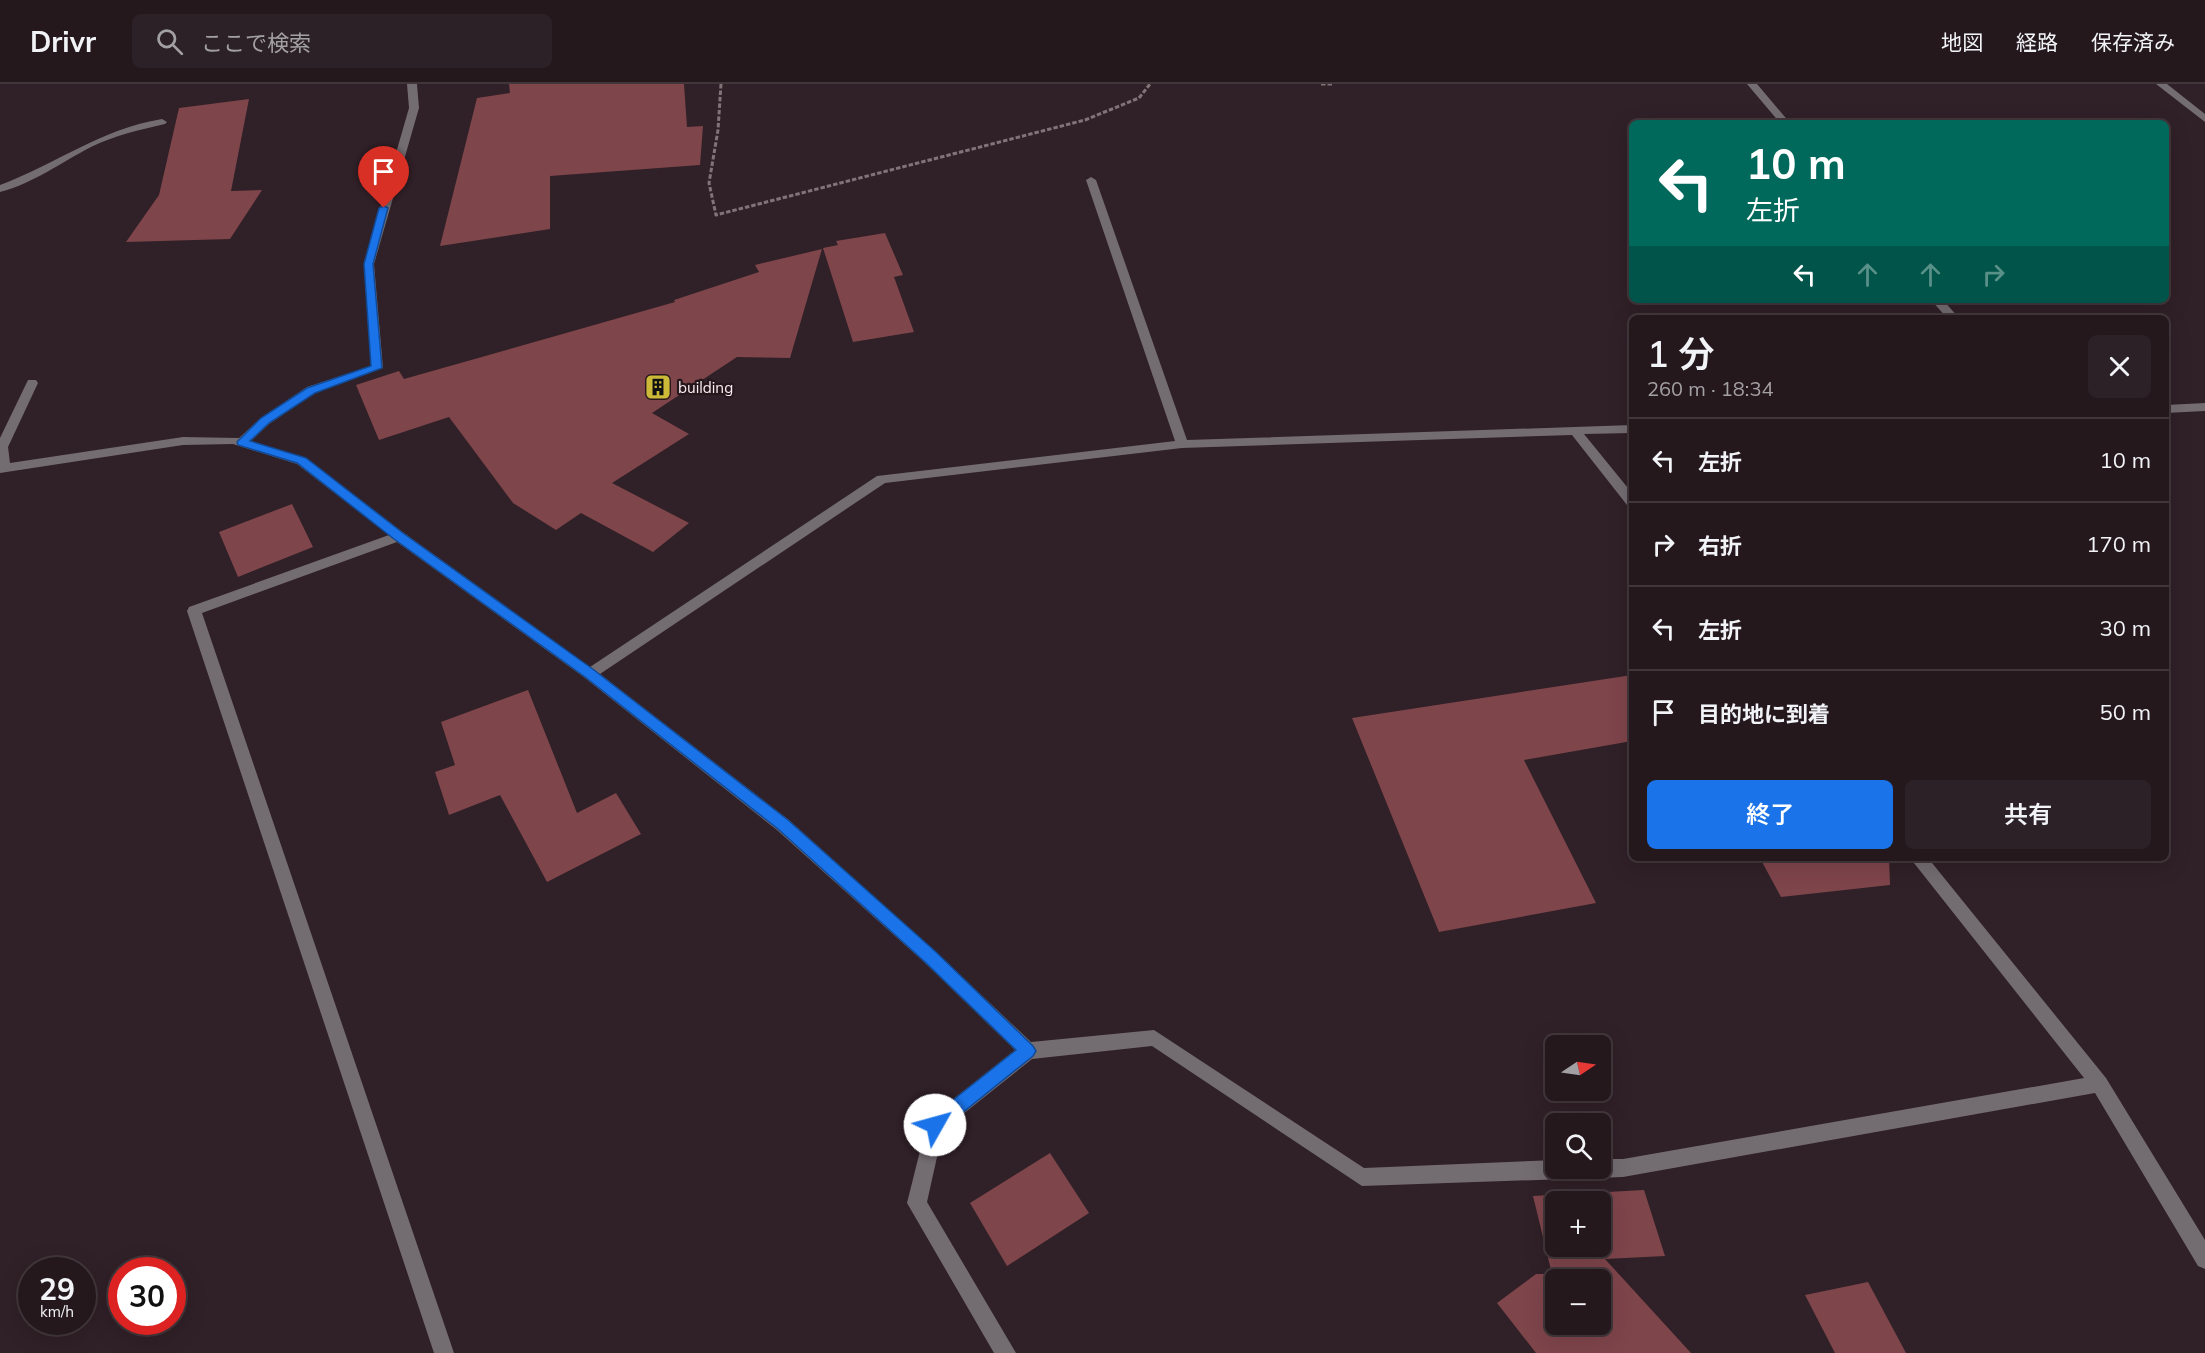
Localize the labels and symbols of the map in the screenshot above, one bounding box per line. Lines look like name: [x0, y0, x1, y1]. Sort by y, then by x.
pin: [358, 146, 409, 208]
building icon: building: [643, 372, 673, 402]
place label: building: [678, 378, 733, 397]
north arrow: [1545, 1035, 1611, 1101]
position arrow: [903, 1093, 967, 1157]
speed limit sign: 30: [108, 1257, 186, 1335]

